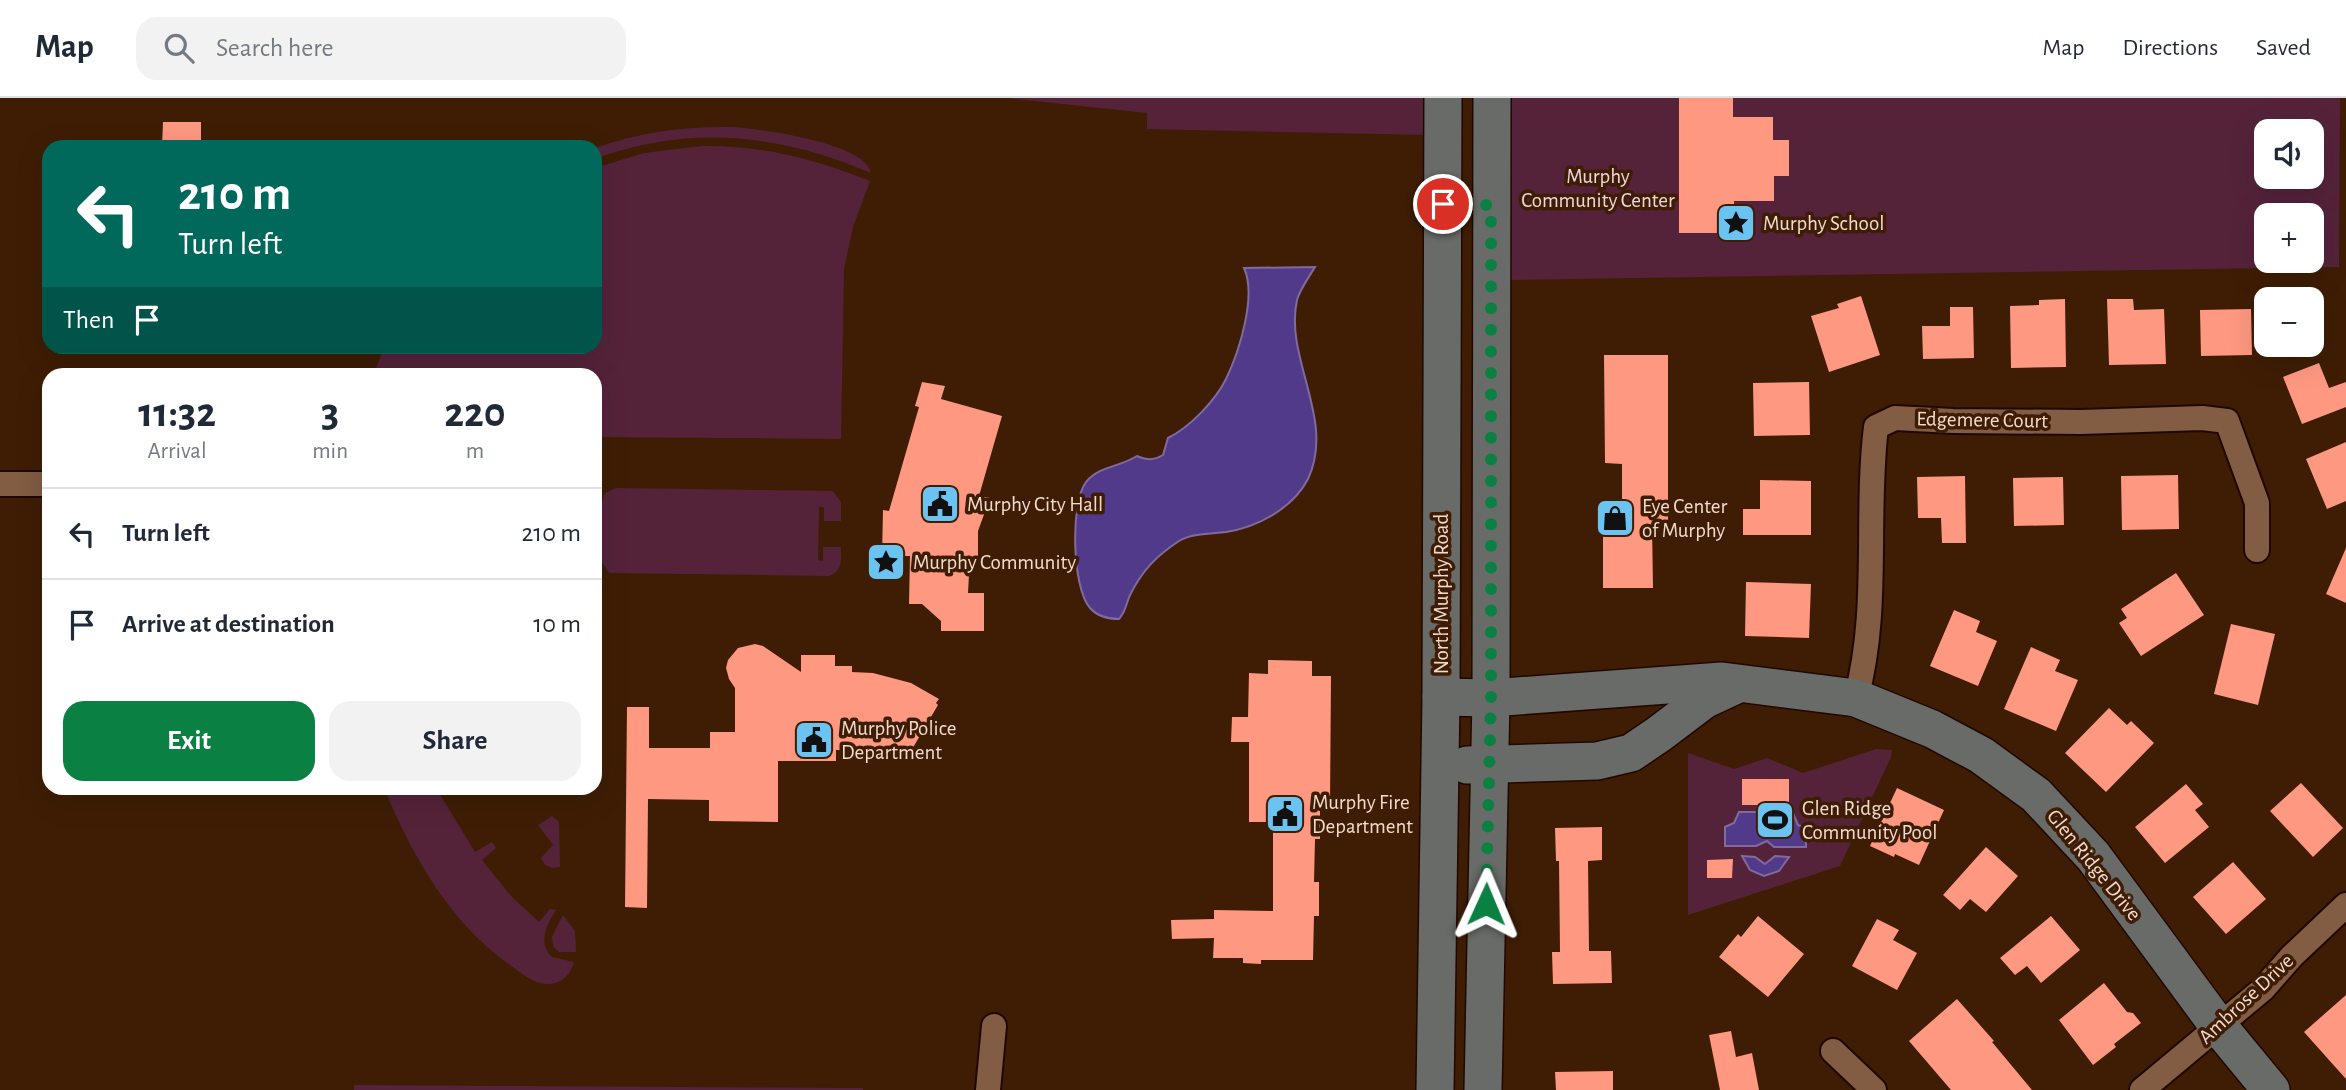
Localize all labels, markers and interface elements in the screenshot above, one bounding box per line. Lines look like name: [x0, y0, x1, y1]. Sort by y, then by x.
search box: [136, 17, 626, 80]
icon: search: [160, 29, 198, 67]
text: Map: [35, 31, 94, 64]
text: Search here: [216, 35, 334, 61]
text: Map: [2042, 36, 2084, 60]
text: Directions: [2122, 36, 2218, 60]
text: Saved: [2256, 36, 2311, 60]
map controls: [2254, 119, 2324, 357]
button: sound: [2254, 119, 2324, 189]
park label: Murphy Community Center: [1521, 166, 1675, 211]
icon: left: [63, 168, 154, 259]
text: 210 m: [178, 170, 291, 219]
pin: [1413, 174, 1473, 234]
icon: arrive: [1424, 185, 1462, 223]
place icon: Murphy School: [1715, 202, 1757, 244]
button: +: [2254, 203, 2324, 273]
place label: Murphy School: [1763, 213, 1884, 234]
text: Turn left: [178, 228, 282, 260]
button: −: [2254, 287, 2324, 357]
icon: arrive: [128, 301, 166, 339]
text: Then: [63, 307, 114, 333]
text: 11:32: [138, 392, 216, 434]
text: 3: [321, 392, 339, 434]
text: 220: [444, 392, 506, 434]
street label: Edgemere Court: [1916, 408, 2048, 432]
text: Arrival: [148, 440, 207, 463]
text: min: [312, 440, 348, 463]
text: m: [466, 440, 484, 463]
public building icon: Murphy City Hall: [919, 483, 961, 525]
place label: Murphy City Hall: [967, 494, 1103, 515]
place label: Eye Center of Murphy: [1642, 496, 1727, 541]
shop icon: Eye Center of Murphy: [1594, 497, 1636, 539]
street label: North Murphy Road: [1431, 514, 1452, 674]
icon: left: [63, 515, 101, 553]
text: Turn left: [122, 520, 210, 546]
text: 210 m: [521, 520, 581, 546]
place icon: Murphy Community: [865, 541, 907, 583]
place label: Murphy Community: [913, 552, 1076, 573]
icon: arrive: [63, 606, 101, 644]
text: Arrive at destination: [122, 611, 335, 637]
text: 10 m: [533, 611, 581, 637]
button: Exit: [63, 701, 315, 781]
button: Share: [329, 701, 581, 781]
place label: Murphy Police Department: [841, 718, 956, 763]
public building icon: Murphy Police Department: [793, 719, 835, 761]
place label: Murphy Fire Department: [1312, 792, 1413, 837]
public building icon: Murphy Fire Department: [1264, 793, 1306, 835]
place label: Glen Ridge Community Pool: [1802, 798, 1937, 843]
sports icon: Glen Ridge Community Pool: [1754, 799, 1796, 841]
street label: Glen Ridge Drive: [2043, 805, 2145, 925]
position arrow: [1449, 867, 1523, 941]
street label: Ambrose Drive: [2195, 950, 2297, 1048]

